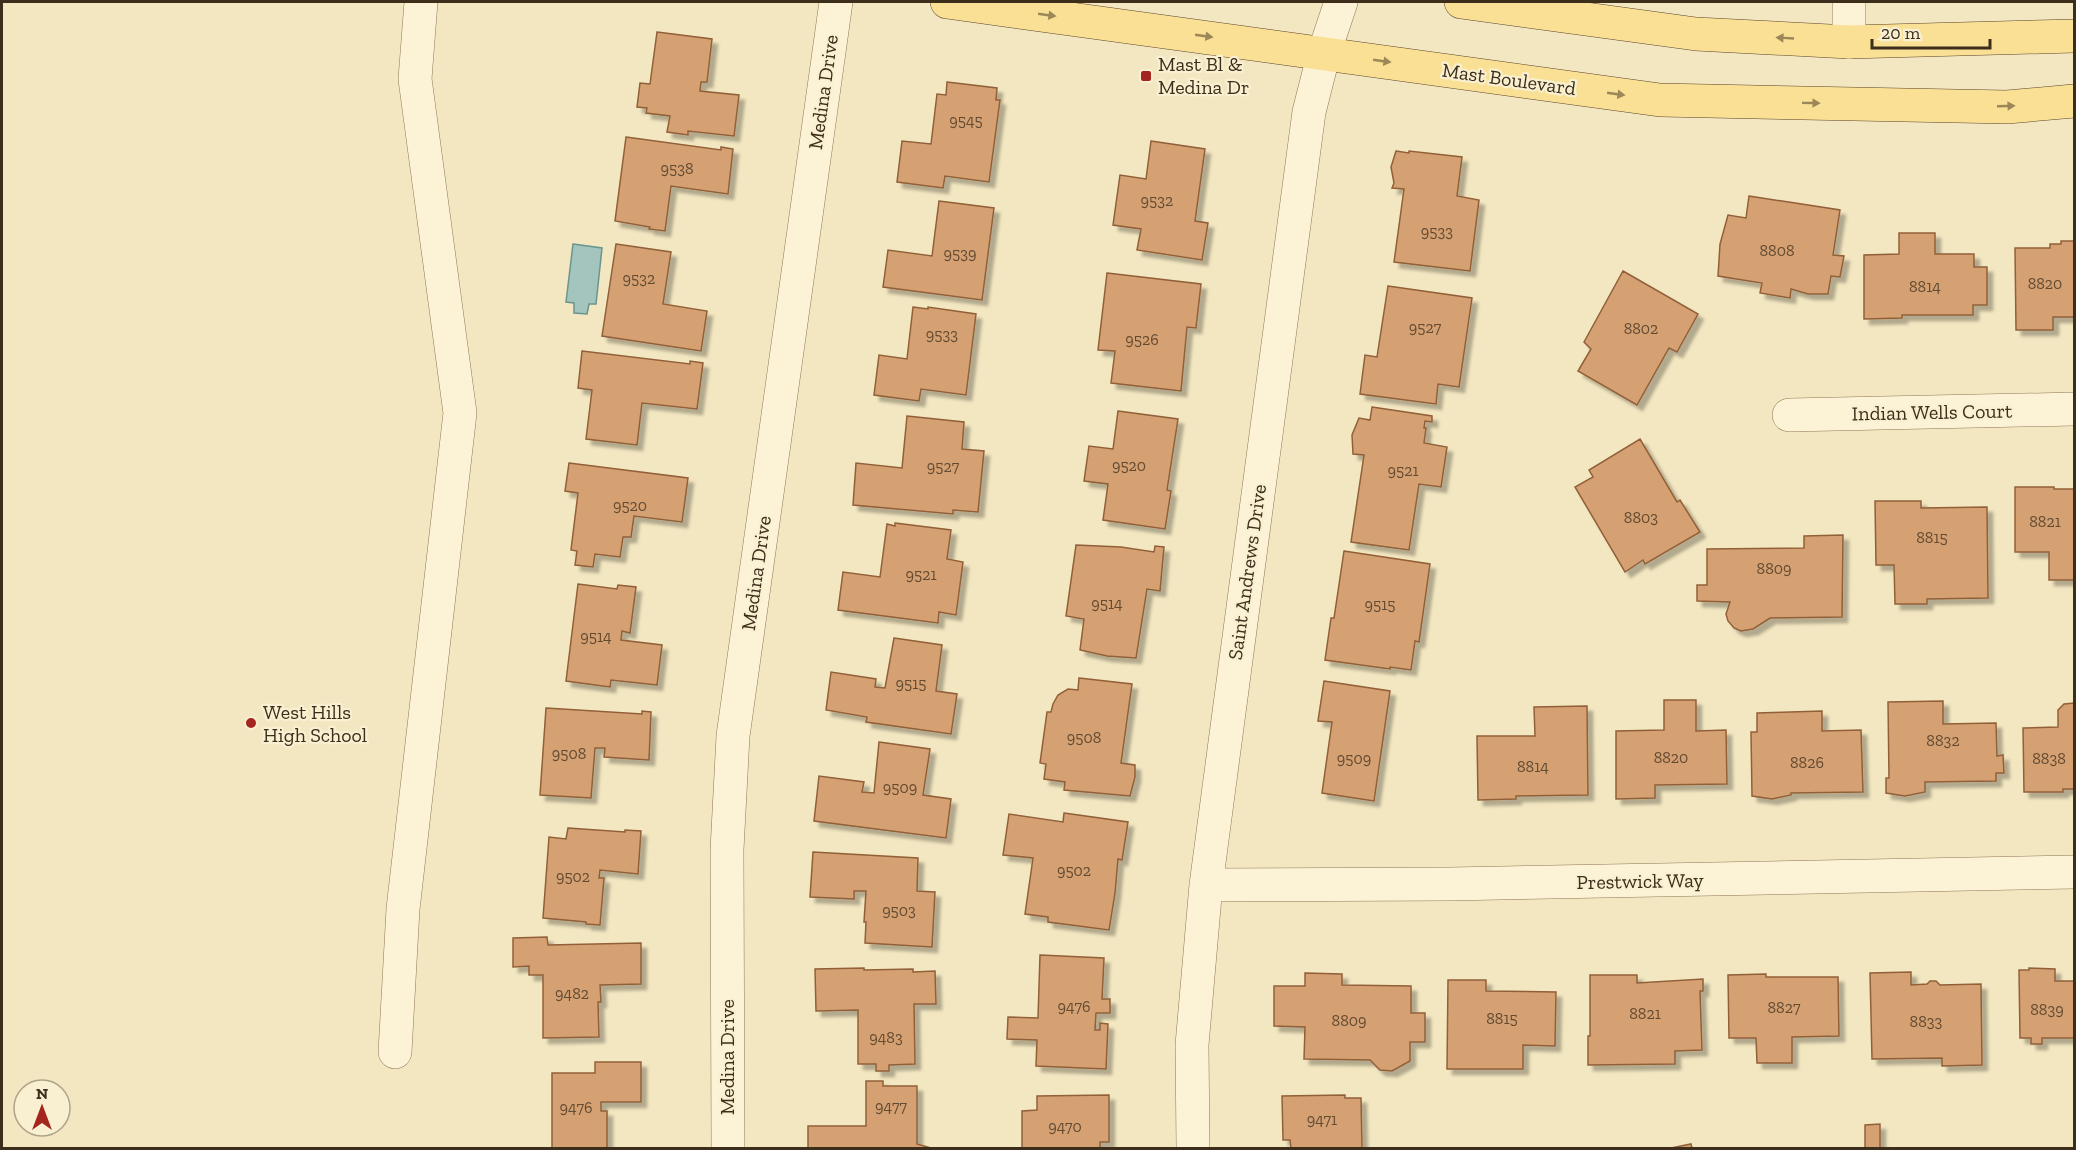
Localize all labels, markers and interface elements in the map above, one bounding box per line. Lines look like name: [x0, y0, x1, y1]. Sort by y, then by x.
one-way arrow: [1037, 10, 1056, 19]
scale bar: [1872, 12, 1990, 50]
text: 20 m: [1881, 22, 1921, 44]
one-way arrow: [1194, 31, 1213, 40]
street label: Medina Drive: [803, 33, 843, 151]
one-way arrow: [1776, 34, 1795, 43]
place label: Mast Bl & Medina Dr: [1158, 52, 1249, 99]
one-way arrow: [1372, 56, 1391, 65]
street label: Mast Boulevard: [1441, 58, 1578, 100]
marker: Mast Bl & Medina Dr: [1139, 69, 1153, 83]
one-way arrow: [1607, 89, 1626, 98]
one-way arrow: [1801, 98, 1820, 108]
one-way arrow: [1996, 101, 2015, 111]
house number: 9545: [949, 111, 983, 130]
house number: 9538: [660, 159, 694, 178]
house number: 9532: [1141, 191, 1173, 210]
house number: 9533: [1421, 222, 1453, 241]
house number: 8808: [1759, 241, 1795, 260]
house number: 9539: [943, 244, 977, 263]
house number: 9532: [623, 269, 655, 288]
house number: 8820: [2028, 274, 2062, 293]
house number: 8814: [1909, 277, 1941, 296]
house number: 9527: [1409, 318, 1442, 337]
house number: 8802: [1624, 319, 1658, 338]
house number: 9533: [926, 325, 958, 344]
house number: 9526: [1125, 330, 1159, 349]
street label: Indian Wells Court: [1851, 399, 2013, 425]
house number: 9520: [1112, 456, 1146, 475]
house number: 9527: [927, 457, 960, 476]
house number: 9521: [1387, 461, 1419, 480]
street label: Saint Andrews Drive: [1223, 483, 1271, 661]
house number: 9520: [613, 496, 647, 515]
house number: 8803: [1624, 508, 1658, 527]
house number: 8821: [2029, 512, 2061, 531]
street label: Medina Drive: [736, 514, 776, 632]
house number: 8815: [1916, 528, 1948, 547]
house number: 8809: [1757, 559, 1791, 578]
house number: 9521: [905, 565, 937, 584]
house number: 9514: [1091, 594, 1123, 613]
house number: 9515: [1364, 595, 1396, 614]
house number: 9514: [580, 627, 612, 646]
house number: 9515: [895, 674, 927, 693]
place label: West Hills High School: [263, 700, 367, 747]
marker: West Hills High School: [244, 716, 258, 730]
house number: 9508: [1067, 728, 1101, 747]
house number: 8832: [1926, 731, 1960, 750]
house number: 9508: [552, 744, 586, 763]
house number: 8820: [1654, 748, 1688, 767]
house number: 9509: [1337, 749, 1371, 768]
house number: 8838: [2032, 749, 2066, 768]
house number: 8826: [1790, 753, 1824, 772]
house number: 8814: [1517, 757, 1549, 776]
house number: 9509: [883, 778, 917, 797]
house number: 9502: [1057, 861, 1091, 880]
house number: 9502: [556, 867, 590, 886]
street label: Prestwick Way: [1576, 868, 1705, 894]
house number: 9503: [882, 901, 916, 920]
house number: 9482: [555, 984, 589, 1003]
house number: 9476: [1058, 997, 1090, 1016]
house number: 8827: [1768, 998, 1801, 1017]
street label: Medina Drive: [715, 999, 739, 1115]
house number: 8839: [2030, 1000, 2064, 1019]
house number: 8821: [1629, 1004, 1661, 1023]
house number: 8815: [1486, 1009, 1518, 1028]
house number: 8809: [1332, 1011, 1366, 1030]
house number: 8833: [1910, 1012, 1943, 1031]
house number: 9483: [869, 1028, 903, 1047]
north arrow: [12, 1078, 72, 1138]
text: N: [36, 1084, 48, 1103]
house number: 9477: [875, 1097, 907, 1116]
house number: 9476: [560, 1098, 592, 1117]
house number: 9471: [1307, 1110, 1337, 1129]
house number: 9470: [1048, 1117, 1082, 1136]

